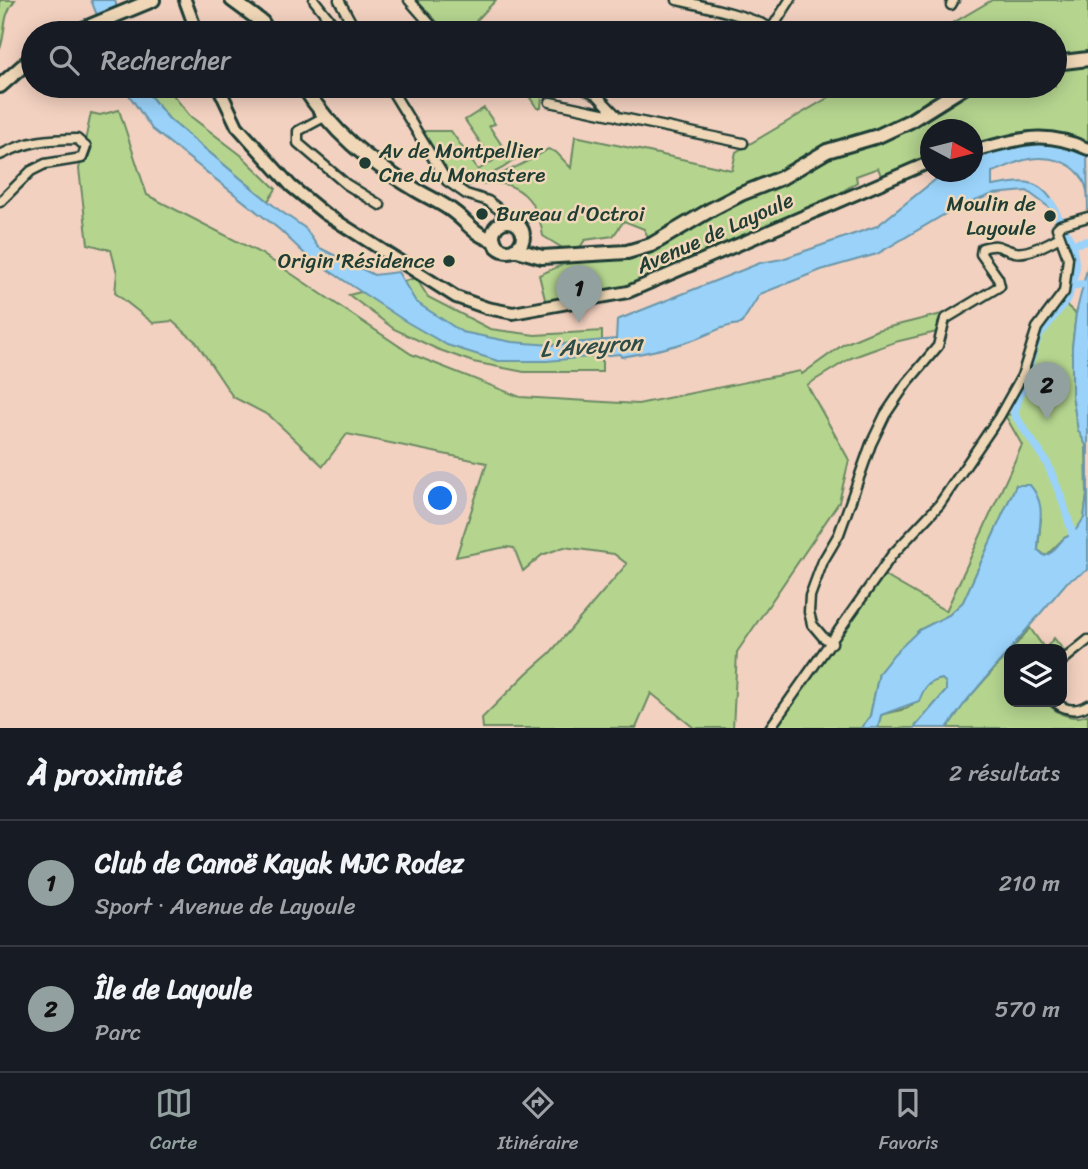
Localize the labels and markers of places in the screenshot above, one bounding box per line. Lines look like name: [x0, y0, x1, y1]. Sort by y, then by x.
place label: Av de Montpellier Cne du Monastere: [378, 132, 545, 194]
marker: Av de Montpellier Cne du Monastere: [357, 155, 373, 171]
place label: Moulin de Layoule: [947, 185, 1036, 247]
place label: Bureau d'Octroi: [496, 195, 646, 233]
marker: Bureau d'Octroi: [474, 206, 490, 222]
marker: Moulin de Layoule: [1042, 208, 1058, 224]
place label: Origin'Résidence: [278, 242, 435, 280]
marker: Origin'Résidence: [441, 253, 457, 269]
pin: 1: [556, 265, 602, 323]
pin: 2: [1024, 362, 1070, 420]

